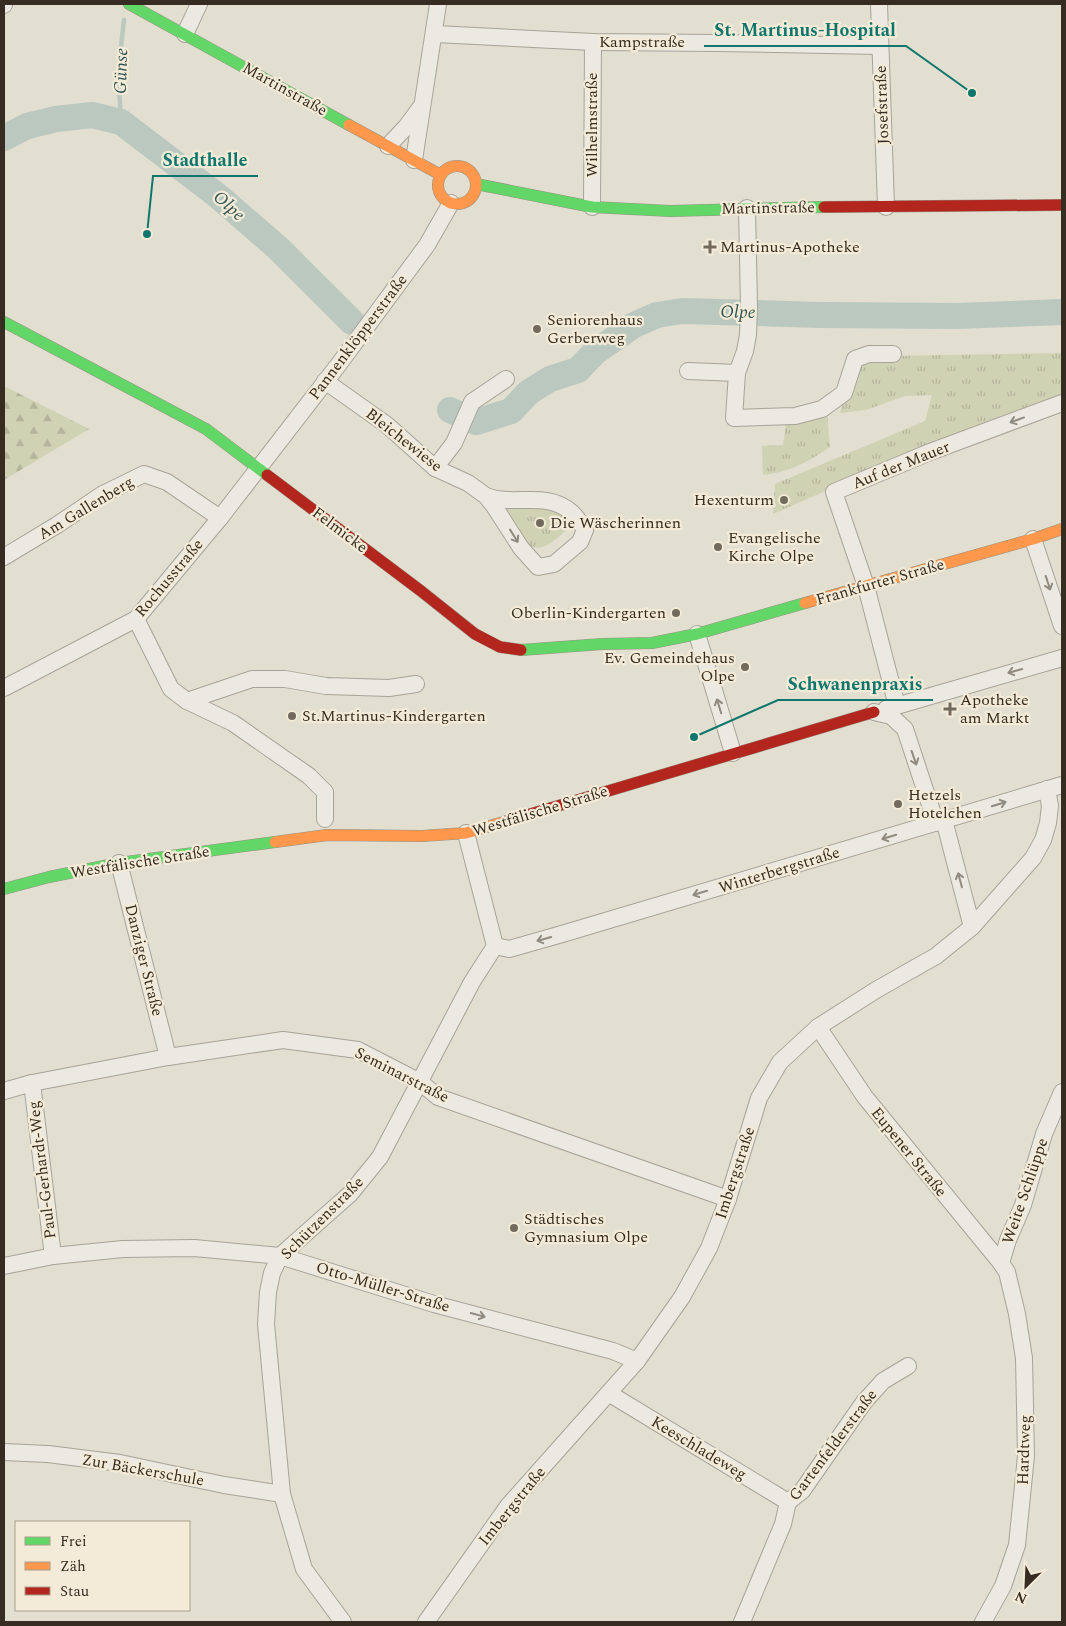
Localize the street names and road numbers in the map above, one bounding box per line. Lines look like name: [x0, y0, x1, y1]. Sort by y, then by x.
street label: Kampstraße: [599, 30, 685, 54]
street label: Martinstraße: [238, 56, 332, 122]
street label: Josefstraße: [869, 65, 895, 145]
street label: Wilhelmstraße: [580, 72, 604, 178]
street label: Martinstraße: [721, 195, 815, 221]
street label: Pannenklöpperstraße: [303, 269, 413, 405]
street label: Bleichewiese: [360, 402, 448, 478]
street label: Auf der Mauer: [849, 435, 953, 495]
street label: Am Gallenberg: [34, 470, 138, 546]
street label: Felmicke: [307, 501, 373, 559]
street label: Rochusstraße: [129, 533, 209, 623]
street label: Frankfurter Straße: [813, 552, 947, 612]
street label: Westfälische Straße: [469, 779, 611, 843]
street label: Westfälische Straße: [69, 839, 211, 885]
street label: Winterbergstraße: [715, 840, 843, 900]
street label: Danziger Straße: [118, 901, 170, 1019]
street label: Seminarstraße: [351, 1041, 453, 1109]
street label: Paul-Gerhardt-Weg: [22, 1100, 62, 1240]
street label: Eupener Straße: [865, 1102, 953, 1202]
street label: Imbergstraße: [709, 1124, 761, 1222]
street label: Weite Schlüppe: [996, 1135, 1054, 1247]
street label: Schützenstraße: [275, 1171, 369, 1265]
street label: Otto-Müller-Straße: [313, 1255, 453, 1319]
street label: Gartenfelderstraße: [783, 1384, 883, 1506]
street label: Keeschladeweg: [646, 1410, 752, 1486]
street label: Hardtweg: [1011, 1414, 1037, 1486]
street label: Zur Bäckerschule: [80, 1447, 206, 1493]
street label: Imbergstraße: [473, 1461, 551, 1551]

